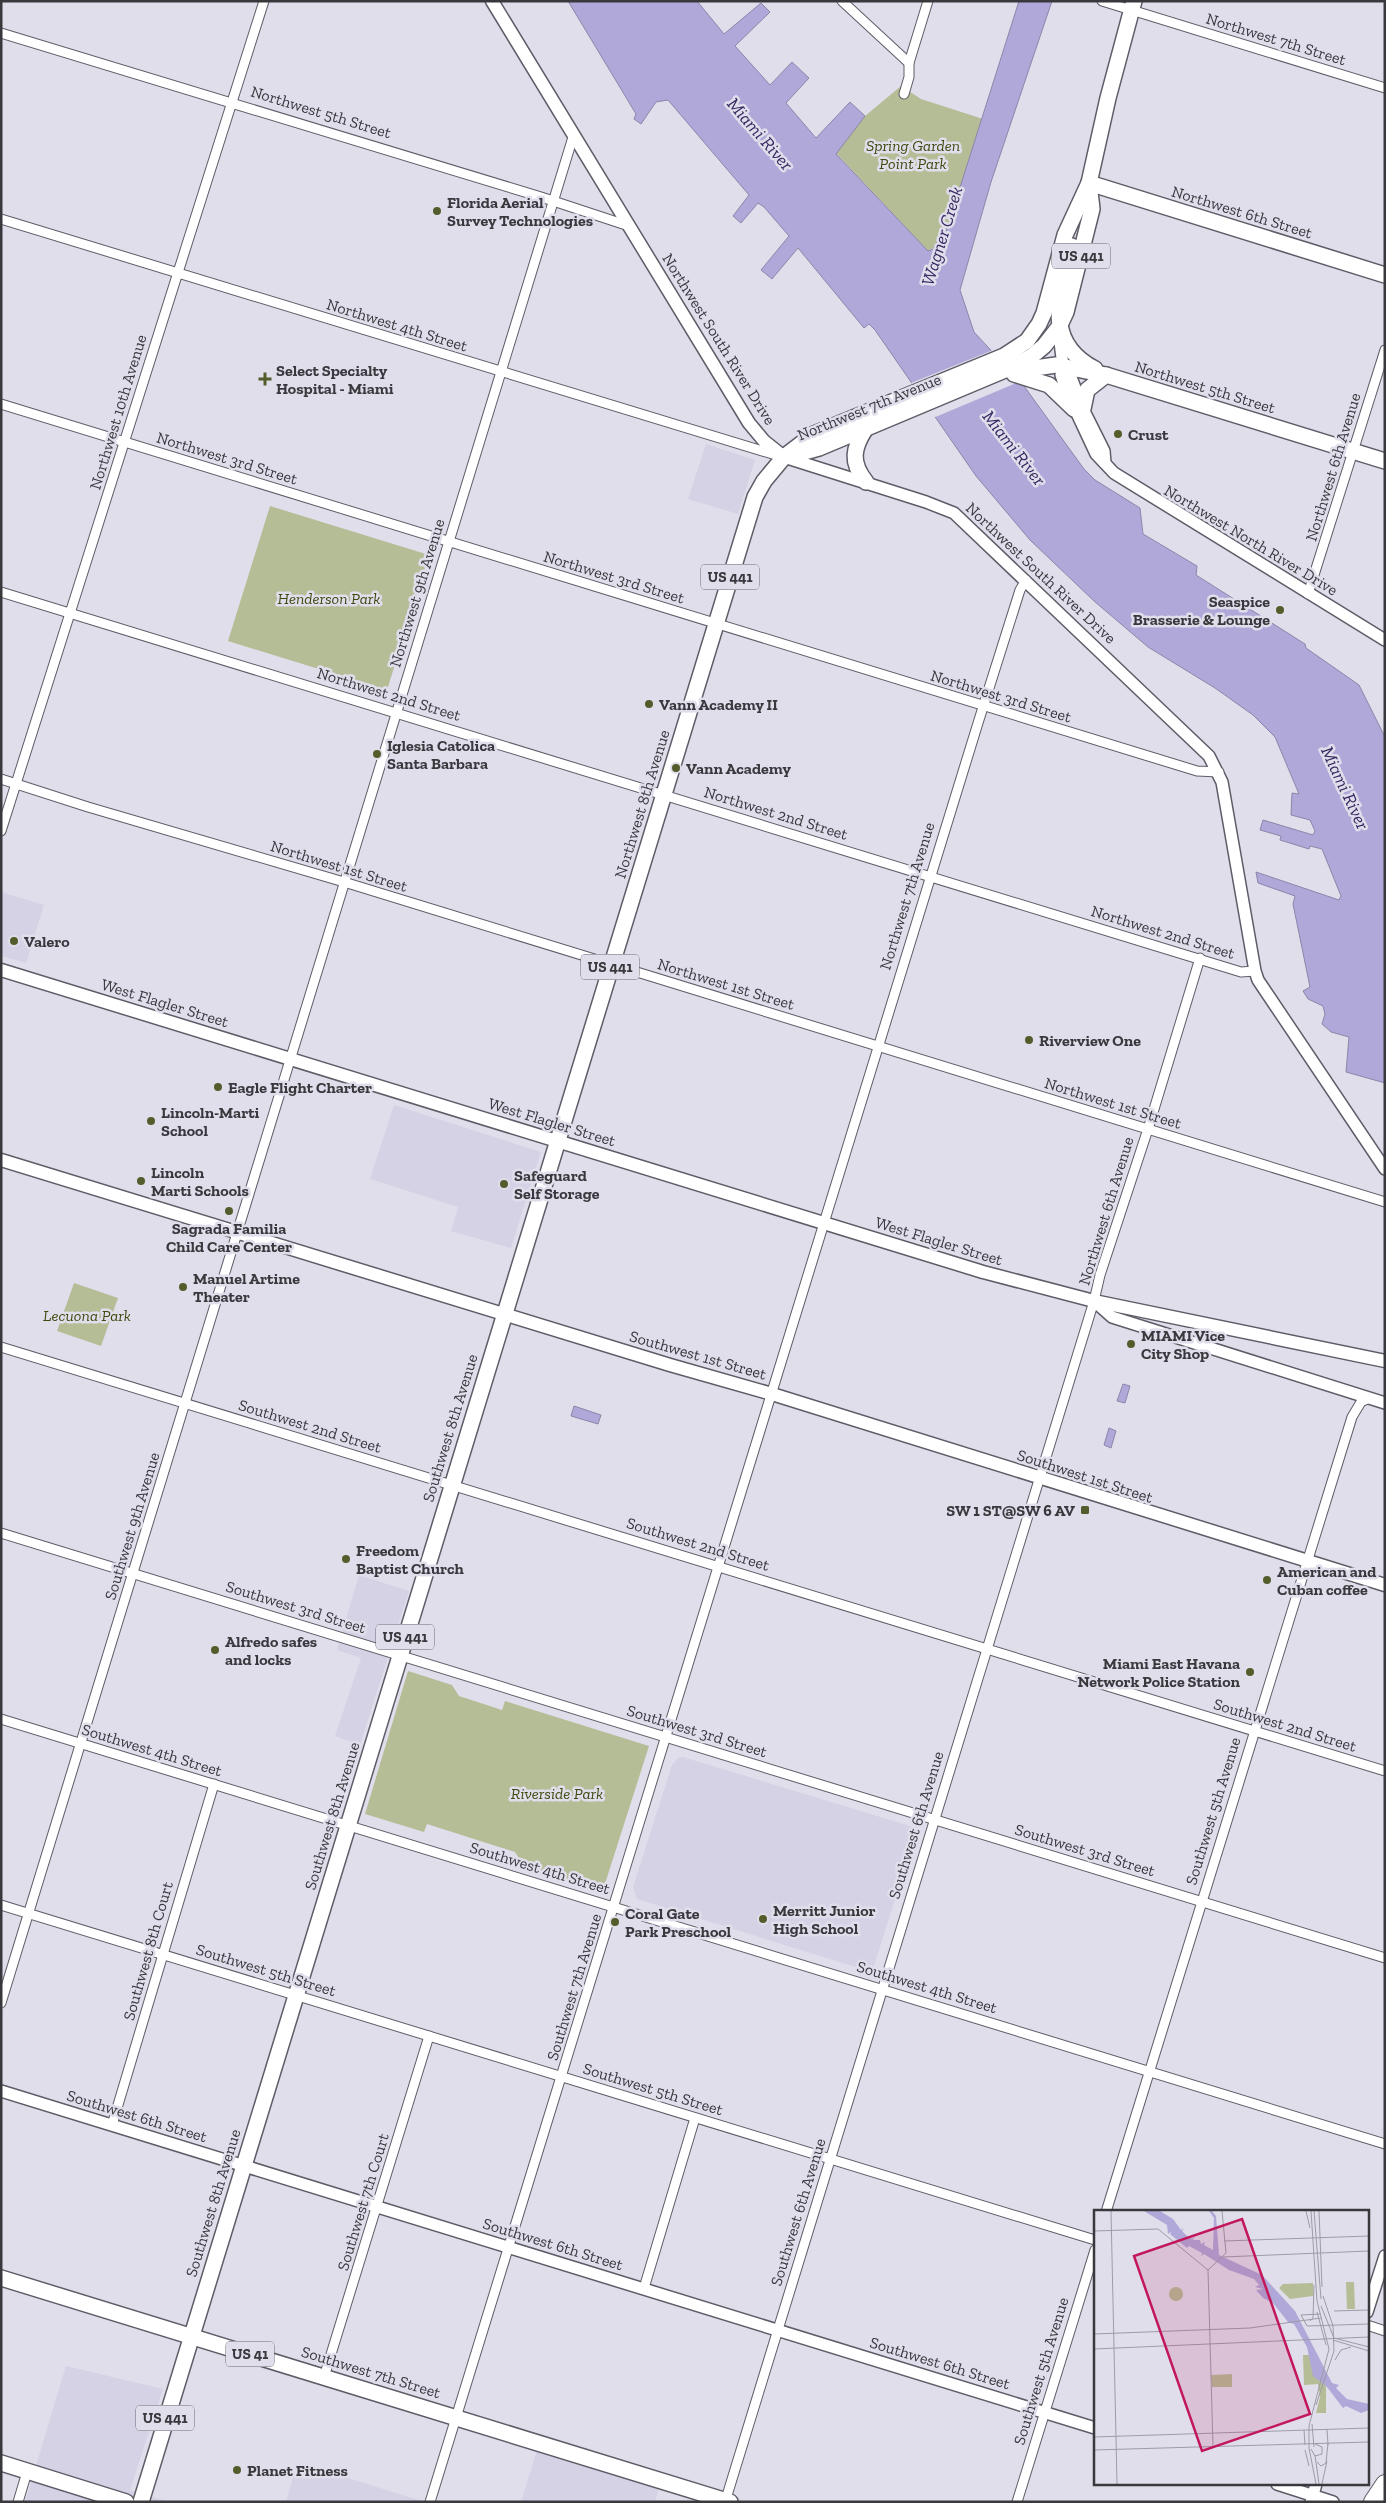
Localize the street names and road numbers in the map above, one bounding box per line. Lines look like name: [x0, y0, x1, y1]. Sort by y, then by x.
street label: Northwest 7th Street: [1204, 9, 1348, 69]
street label: Northwest 5th Street: [248, 82, 394, 142]
street label: Northwest 6th Street: [1169, 182, 1315, 242]
road number: US 441: [1052, 244, 1110, 268]
street label: Northwest South River Drive: [658, 250, 780, 428]
street label: Northwest 4th Street: [324, 295, 470, 355]
street label: Northwest 10th Avenue: [85, 332, 151, 492]
street label: Northwest 5th Street: [1132, 357, 1278, 417]
street label: Northwest 7th Avenue: [794, 369, 944, 445]
street label: Northwest 6th Avenue: [1301, 390, 1365, 544]
street label: Northwest 3rd Street: [154, 428, 300, 488]
street label: Northwest North River Drive: [1161, 481, 1341, 599]
street label: Northwest South River Drive: [962, 498, 1120, 648]
street label: Northwest 9th Avenue: [385, 516, 449, 670]
street label: Northwest 3rd Street: [541, 547, 687, 607]
road number: US 441: [701, 564, 759, 590]
street label: Northwest 2nd Street: [315, 663, 463, 725]
street label: Northwest 3rd Street: [928, 666, 1074, 726]
street label: Northwest 8th Avenue: [610, 727, 674, 881]
street label: Northwest 2nd Street: [702, 782, 850, 844]
street label: Northwest 7th Avenue: [876, 820, 938, 972]
street label: Northwest 1st Street: [268, 836, 410, 896]
street label: Northwest 2nd Street: [1089, 901, 1237, 963]
road number: US 441: [581, 954, 639, 980]
street label: Northwest 1st Street: [655, 954, 797, 1014]
street label: West Flagler Street: [99, 975, 231, 1031]
street label: Northwest 1st Street: [1042, 1073, 1184, 1133]
street label: West Flagler Street: [486, 1094, 618, 1150]
street label: Northwest 6th Avenue: [1074, 1134, 1138, 1288]
street label: West Flagler Street: [873, 1213, 1005, 1269]
street label: Southwest 1st Street: [627, 1326, 769, 1384]
street label: Southwest 8th Avenue: [418, 1352, 482, 1504]
street label: Southwest 2nd Street: [236, 1395, 384, 1457]
street label: Southwest 1st Street: [1015, 1445, 1155, 1507]
street label: Southwest 9th Avenue: [100, 1450, 164, 1602]
street label: Southwest 2nd Street: [624, 1513, 772, 1575]
street label: Southwest 3rd Street: [224, 1577, 368, 1637]
road number: US 441: [376, 1624, 434, 1650]
street label: Southwest 2nd Street: [1211, 1694, 1359, 1756]
street label: Southwest 3rd Street: [625, 1701, 769, 1761]
street label: Southwest 4th Street: [80, 1720, 224, 1780]
street label: Southwest 5th Avenue: [1182, 1735, 1244, 1887]
street label: Southwest 8th Avenue: [300, 1740, 364, 1892]
street label: Southwest 6th Avenue: [884, 1749, 948, 1901]
street label: Southwest 3rd Street: [1013, 1820, 1157, 1880]
street label: Southwest 4th Street: [468, 1838, 612, 1898]
street label: Southwest 8th Court: [119, 1879, 177, 2023]
street label: Southwest 7th Avenue: [543, 1911, 605, 2063]
street label: Southwest 5th Street: [194, 1940, 338, 2000]
street label: Southwest 4th Street: [855, 1957, 999, 2017]
street label: Southwest 5th Street: [581, 2059, 725, 2119]
street label: Southwest 6th Street: [65, 2086, 209, 2146]
street label: Southwest 8th Avenue: [181, 2127, 245, 2279]
street label: Southwest 7th Court: [333, 2131, 393, 2273]
street label: Southwest 6th Avenue: [766, 2136, 830, 2288]
street label: Southwest 6th Street: [481, 2214, 625, 2274]
street label: Southwest 5th Avenue: [1010, 2295, 1072, 2447]
street label: Southwest 6th Street: [868, 2333, 1012, 2393]
road number: US 41: [226, 2342, 274, 2366]
street label: Southwest 7th Street: [299, 2342, 443, 2402]
road number: US 441: [136, 2406, 194, 2430]

